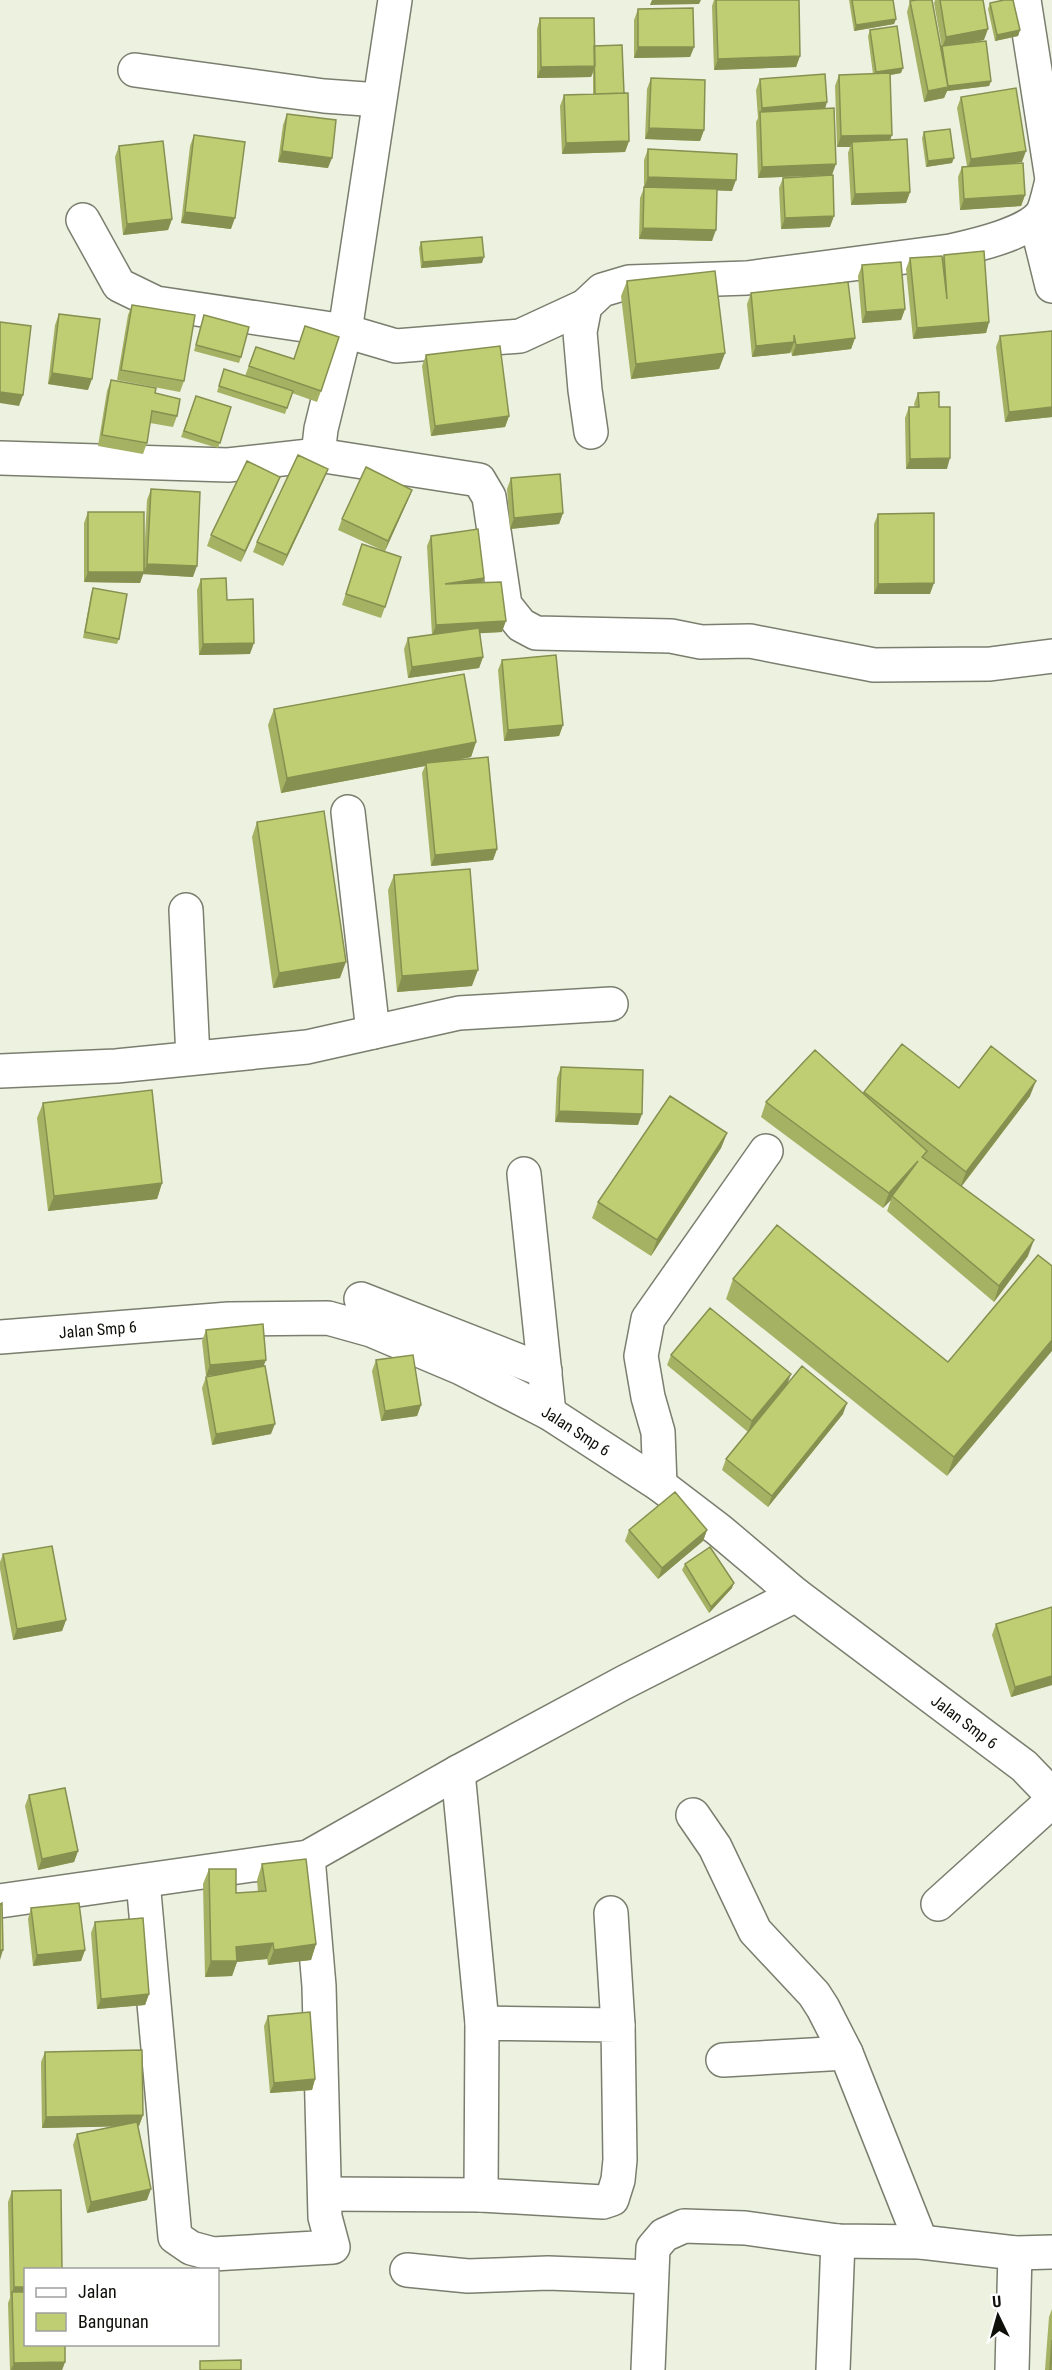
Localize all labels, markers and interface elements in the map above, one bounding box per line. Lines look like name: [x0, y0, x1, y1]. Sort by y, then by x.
street label: Jalan Smp 6: [58, 1317, 137, 1342]
street label: Jalan Smp 6: [539, 1401, 614, 1460]
street label: Jalan Smp 6: [928, 1691, 1002, 1753]
legend: [24, 2268, 219, 2346]
text: Jalan: [78, 2281, 117, 2302]
north arrow: [968, 2286, 1028, 2346]
text: U: [991, 2292, 1002, 2311]
text: Bangunan: [78, 2311, 149, 2332]

